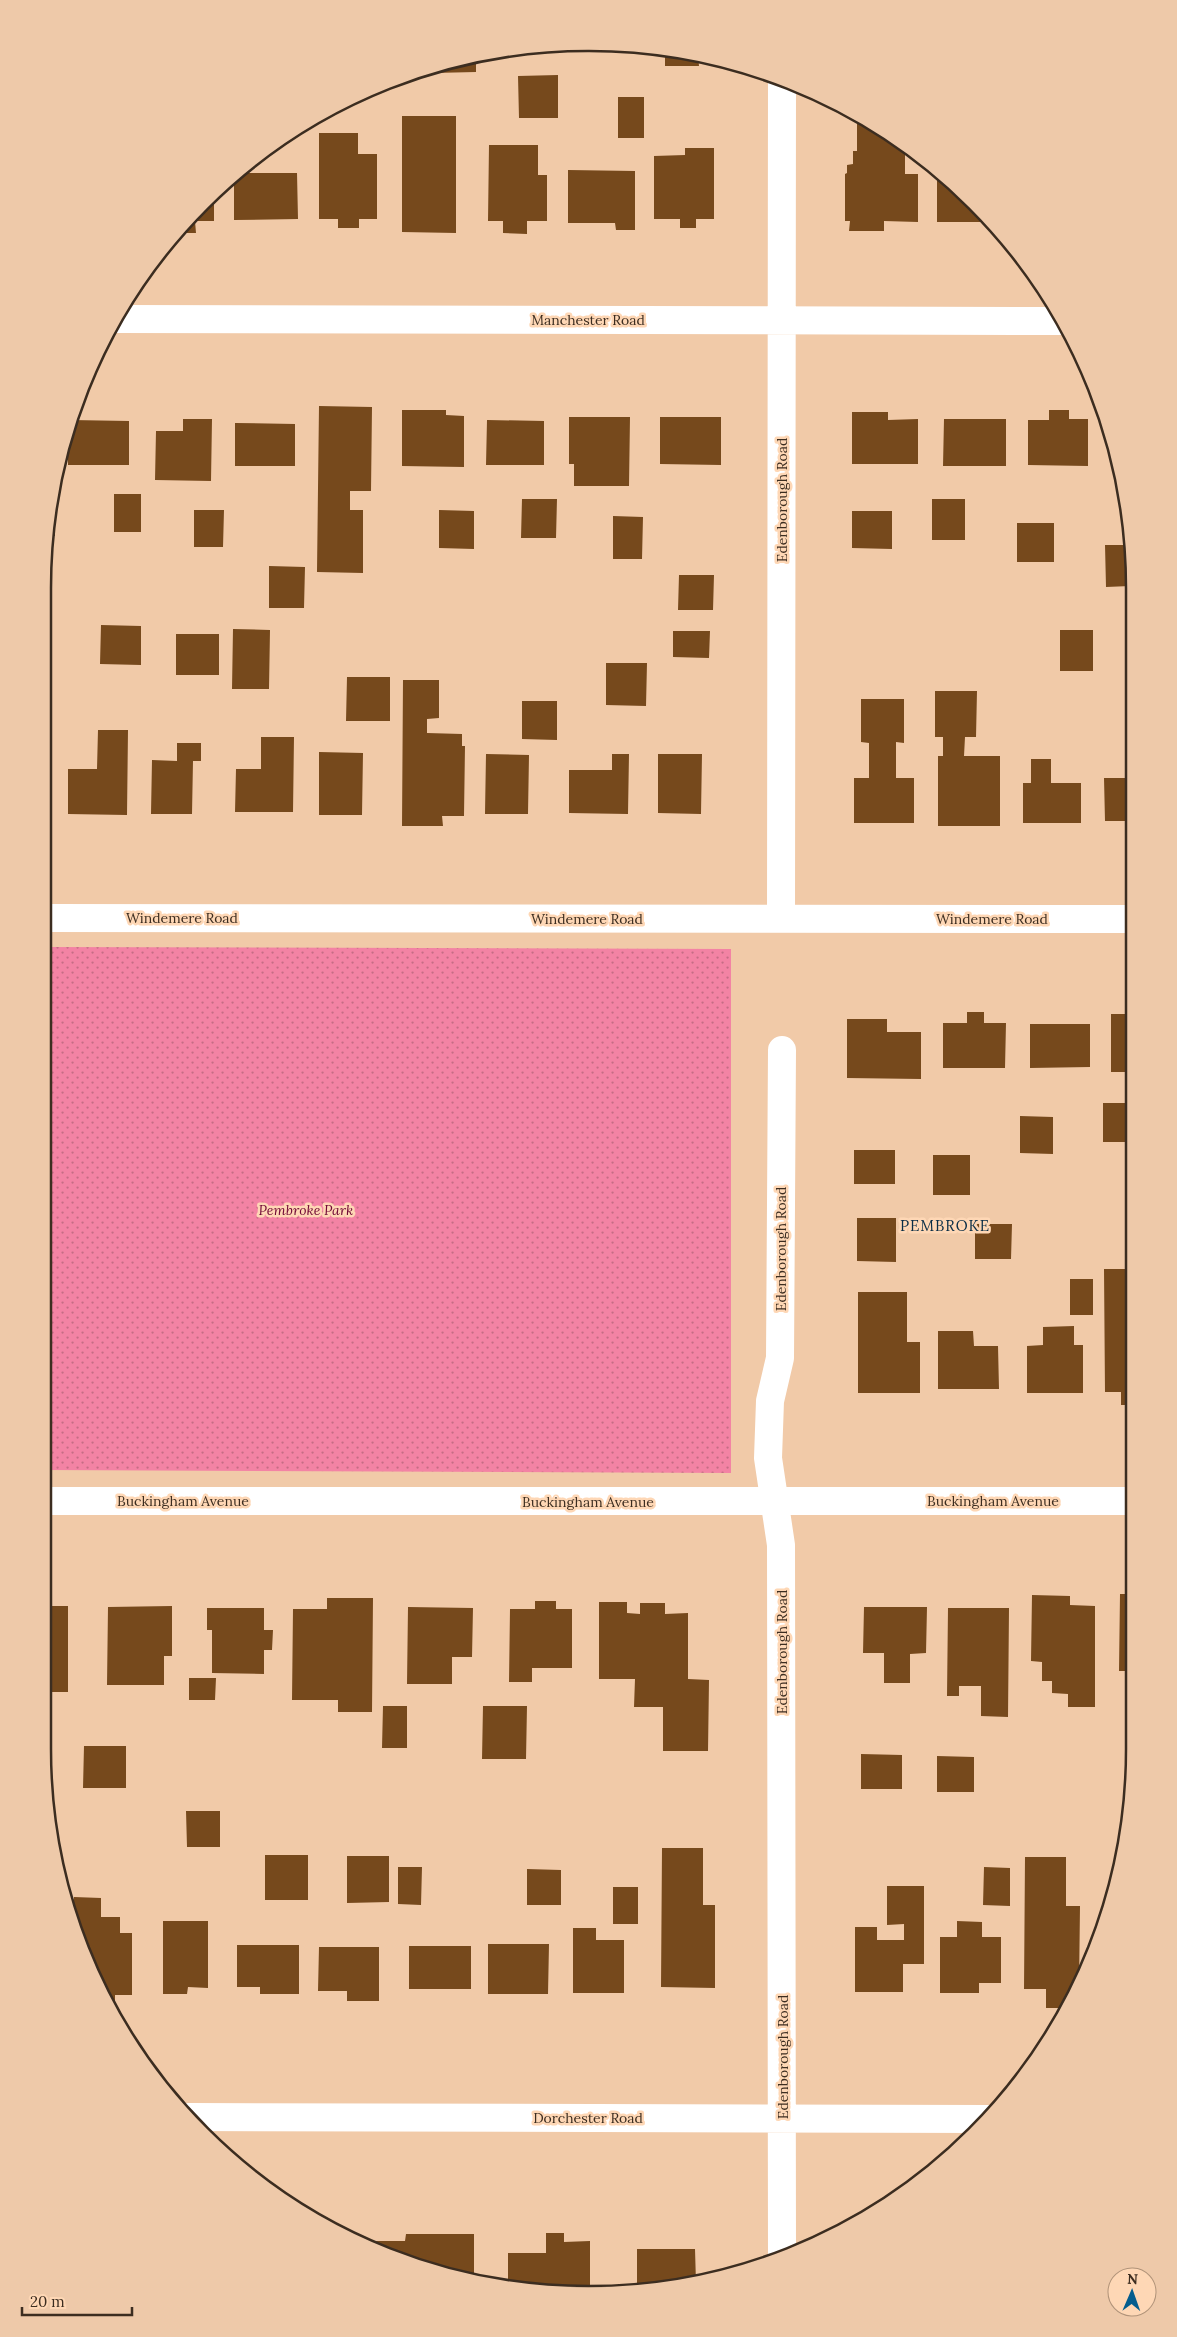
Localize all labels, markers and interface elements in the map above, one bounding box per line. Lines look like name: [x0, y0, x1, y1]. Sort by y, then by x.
street label: Manchester Road: [531, 311, 645, 329]
street label: Edenborough Road: [773, 438, 791, 562]
street label: Windemere Road: [126, 909, 238, 927]
street label: Windemere Road: [531, 910, 643, 928]
street label: Windemere Road: [936, 910, 1048, 928]
street label: Edenborough Road: [772, 1187, 790, 1311]
park label: Pembroke Park: [259, 1201, 353, 1219]
district label: PEMBROKE: [900, 1216, 990, 1235]
street label: Buckingham Avenue: [117, 1492, 249, 1510]
street label: Buckingham Avenue: [927, 1492, 1059, 1510]
street label: Buckingham Avenue: [522, 1493, 654, 1511]
street label: Edenborough Road: [773, 1590, 791, 1714]
street label: Edenborough Road: [774, 1995, 792, 2119]
street label: Dorchester Road: [533, 2109, 643, 2127]
north arrow: [1107, 2267, 1157, 2317]
text: N: [1127, 2270, 1138, 2288]
scale bar: [22, 2284, 132, 2316]
text: 20 m: [30, 2292, 65, 2311]

